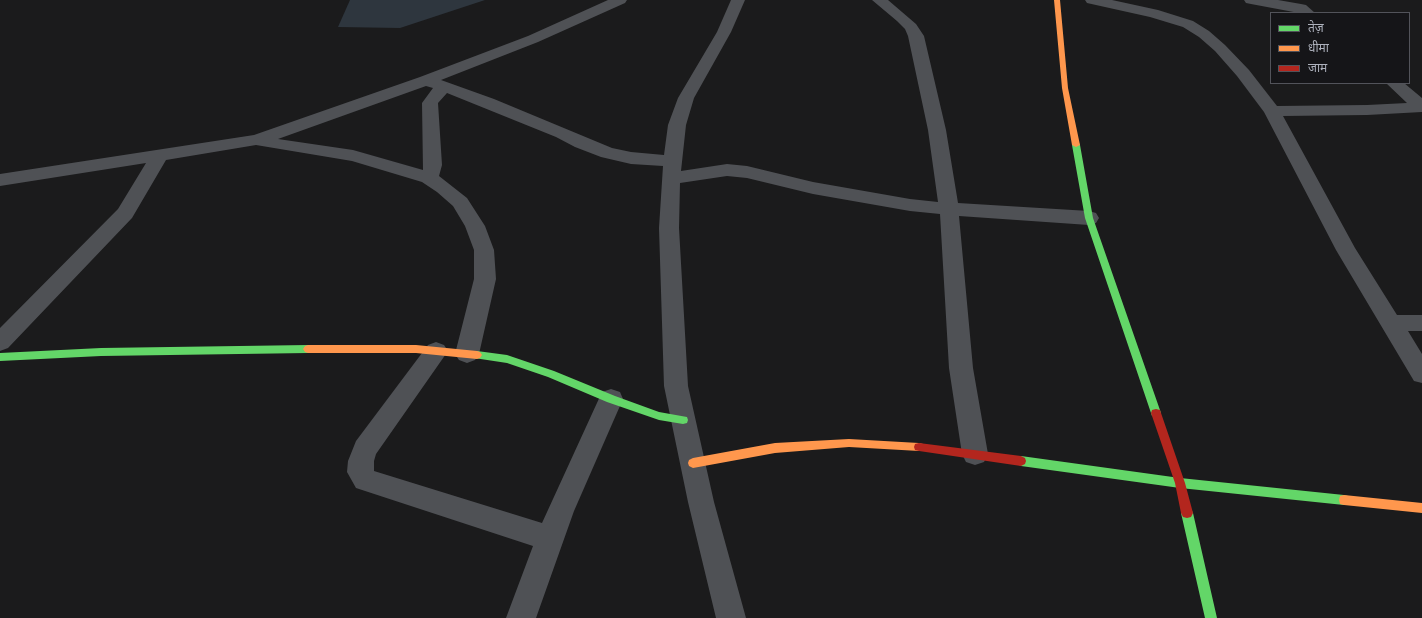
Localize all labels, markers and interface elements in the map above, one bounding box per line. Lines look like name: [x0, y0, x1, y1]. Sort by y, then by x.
legend: [1270, 12, 1410, 84]
text: तेज़: [1308, 20, 1324, 36]
text: धीमा: [1308, 40, 1329, 56]
text: जाम: [1308, 60, 1327, 76]

